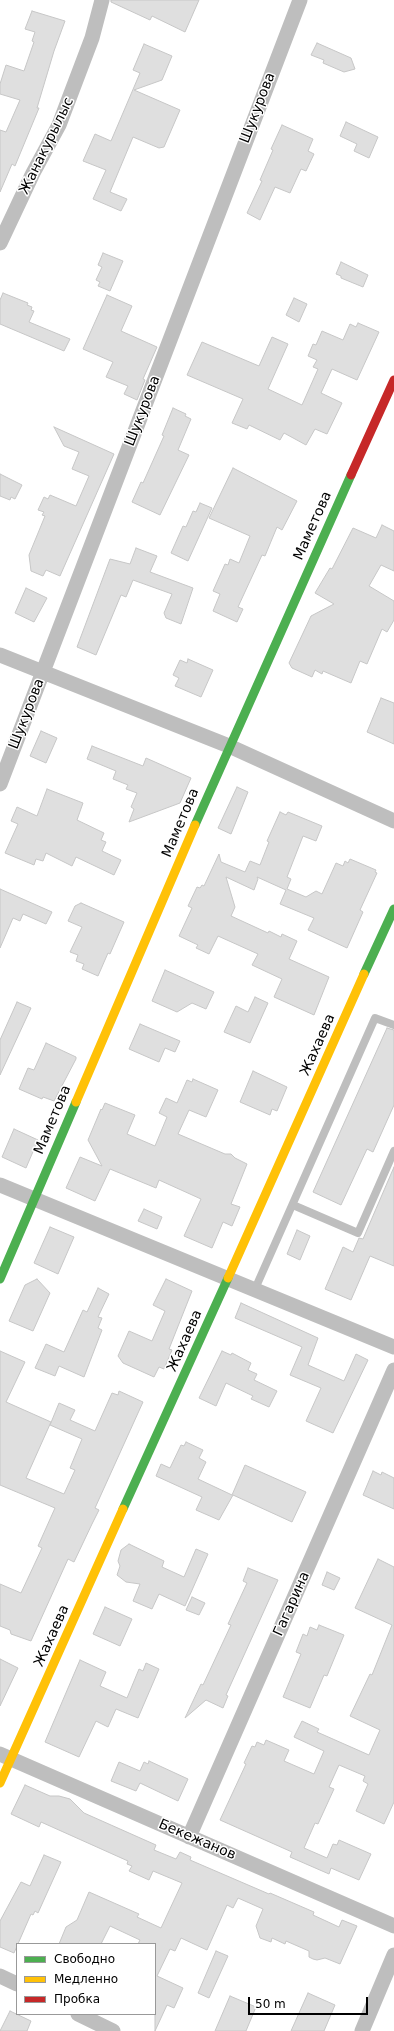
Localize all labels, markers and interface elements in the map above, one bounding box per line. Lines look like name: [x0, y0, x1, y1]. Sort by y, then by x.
street label: Шукурова: [237, 70, 279, 146]
street label: Жанакурылыс: [16, 95, 78, 197]
street label: Шукурова: [122, 373, 164, 449]
street label: Маметова: [290, 489, 336, 563]
street label: Шукурова: [6, 676, 48, 752]
street label: Маметова: [159, 786, 203, 860]
street label: Жахаева: [297, 1011, 339, 1079]
street label: Маметова: [31, 1083, 75, 1157]
street label: Жахаева: [164, 1307, 206, 1375]
street label: Гагарина: [270, 1569, 314, 1639]
street label: Жахаева: [31, 1602, 73, 1670]
street label: Бекежанов: [156, 1816, 238, 1864]
legend: [16, 1943, 156, 2015]
text: Свободно: [54, 1952, 115, 1966]
text: Медленно: [54, 1972, 118, 1986]
scale bar: [250, 1989, 370, 2015]
text: Пробка: [54, 1992, 100, 2006]
text: 50 m: [255, 1997, 286, 2011]

